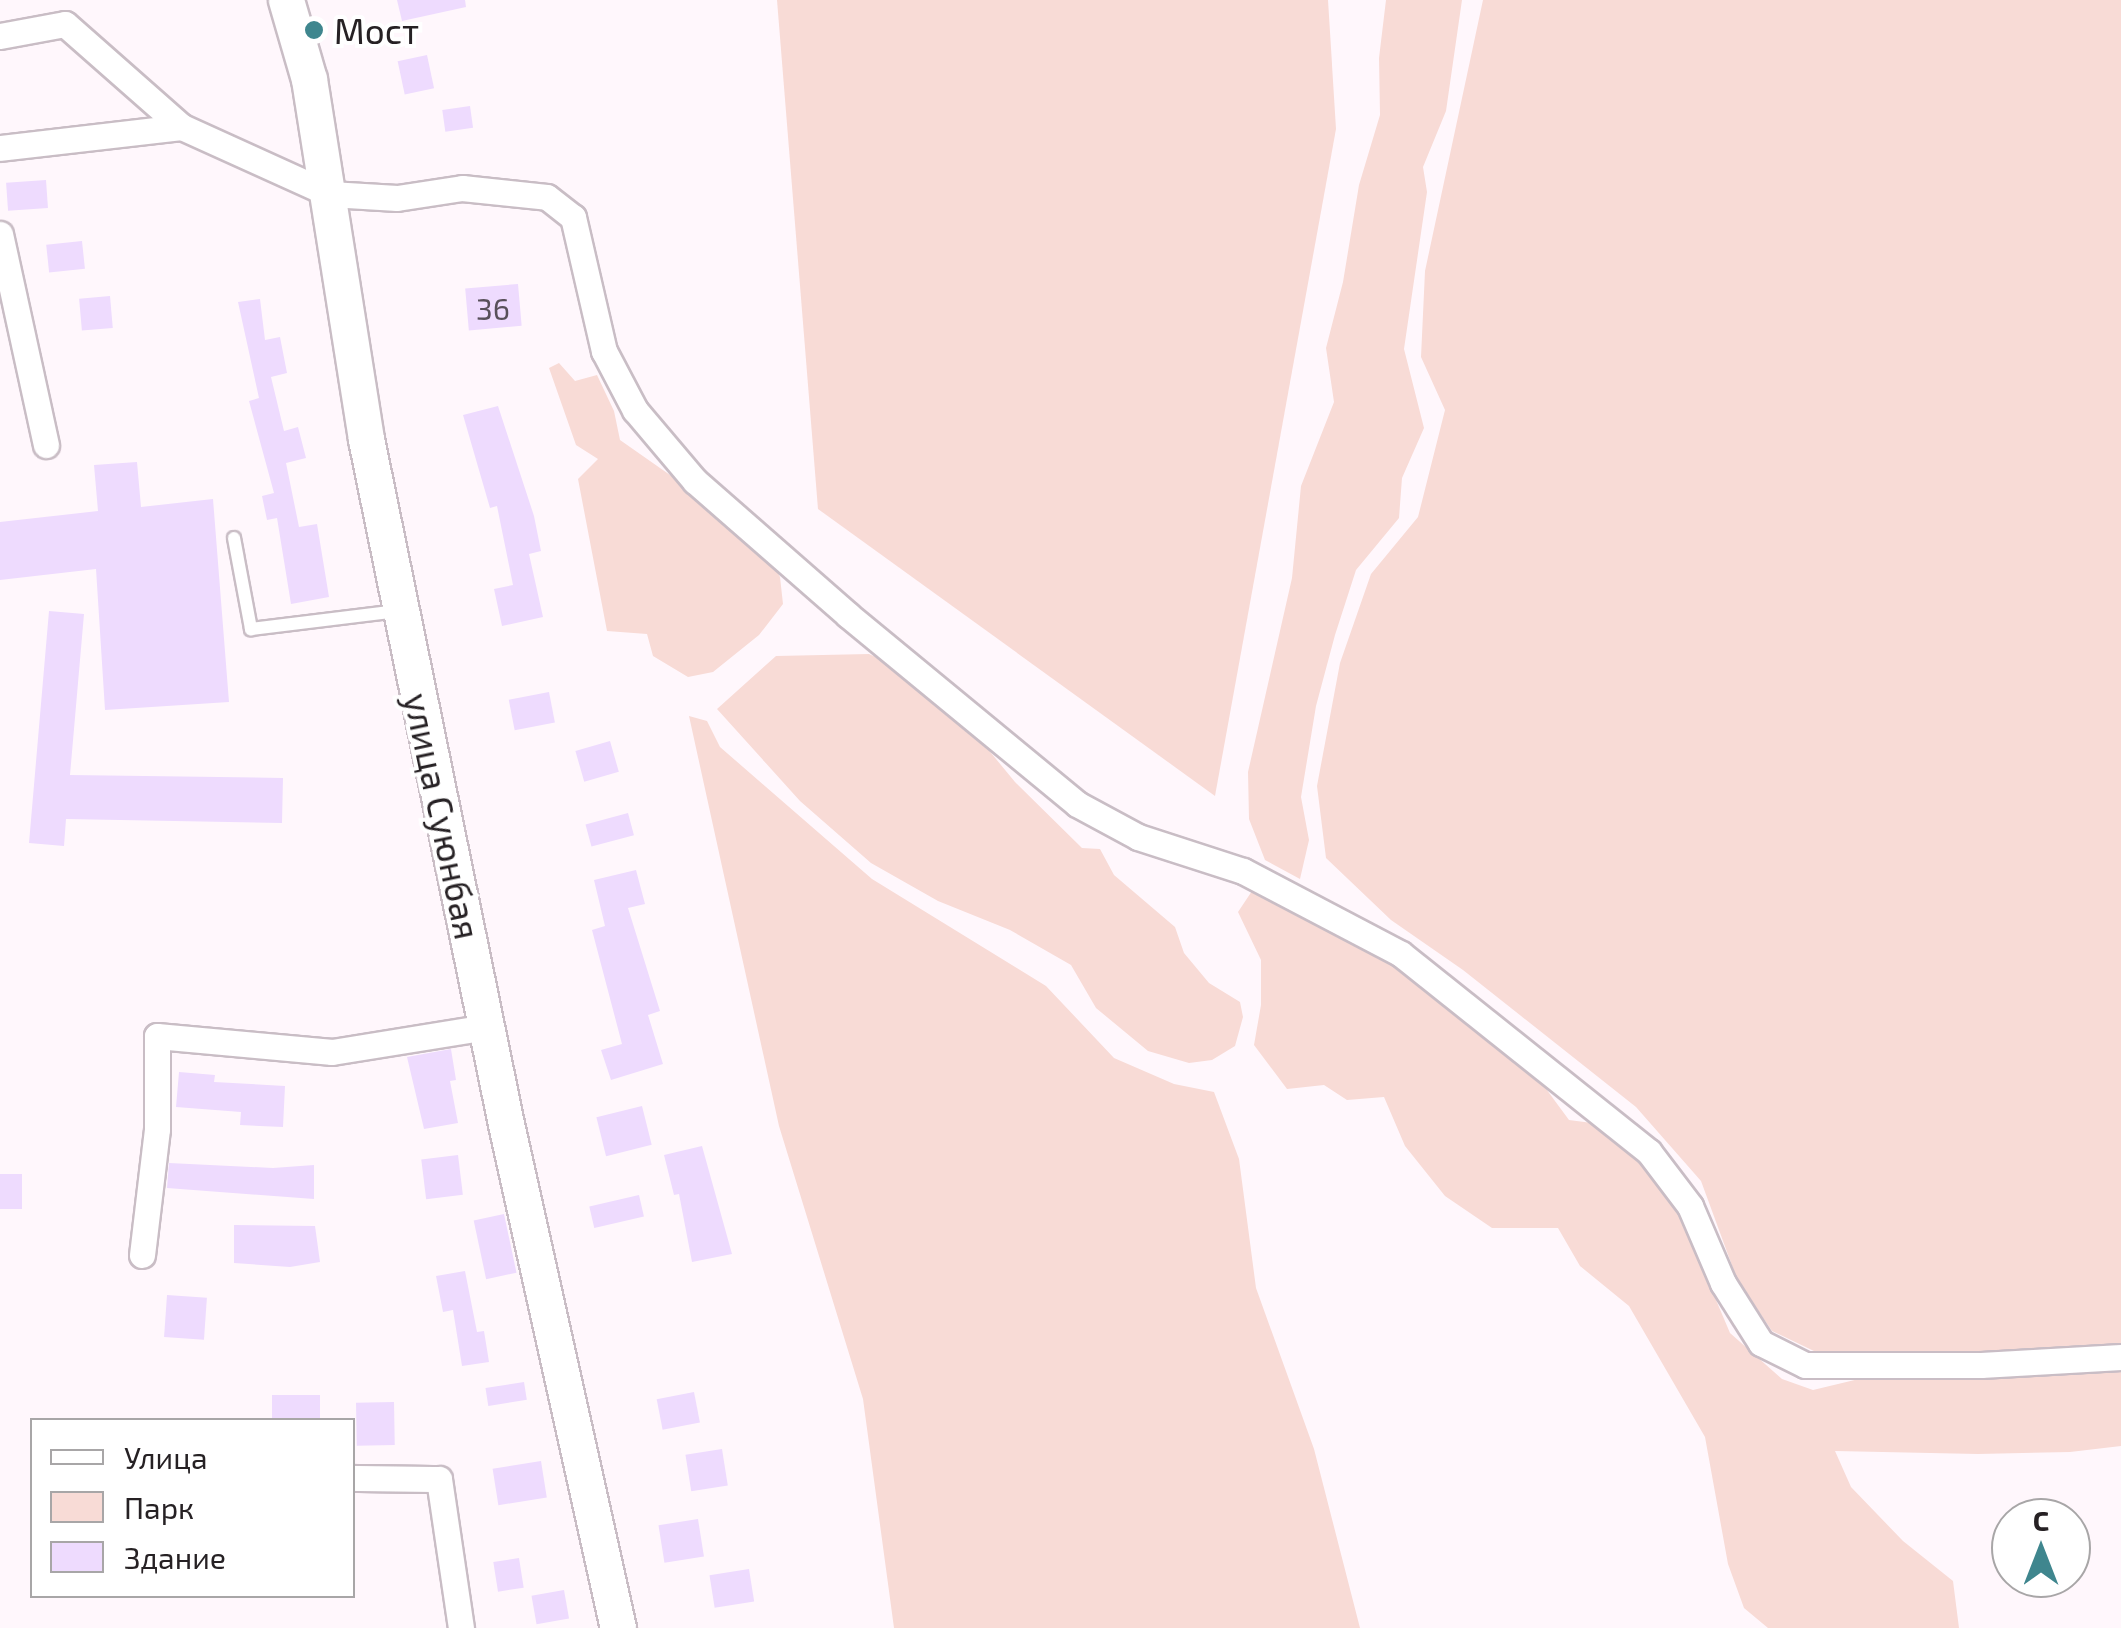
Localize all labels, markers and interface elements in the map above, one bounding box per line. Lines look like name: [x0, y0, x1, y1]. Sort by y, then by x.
place label: Мост: [334, 9, 419, 51]
marker: Мост: [303, 19, 325, 41]
house number: 36: [476, 290, 510, 326]
street label: улица Суюнбая: [396, 689, 490, 943]
legend: [30, 1418, 355, 1598]
text: Улица: [124, 1439, 208, 1475]
text: Парк: [124, 1489, 194, 1525]
north arrow: [1991, 1498, 2091, 1598]
text: С: [2033, 1503, 2049, 1537]
text: Здание: [124, 1539, 226, 1575]

